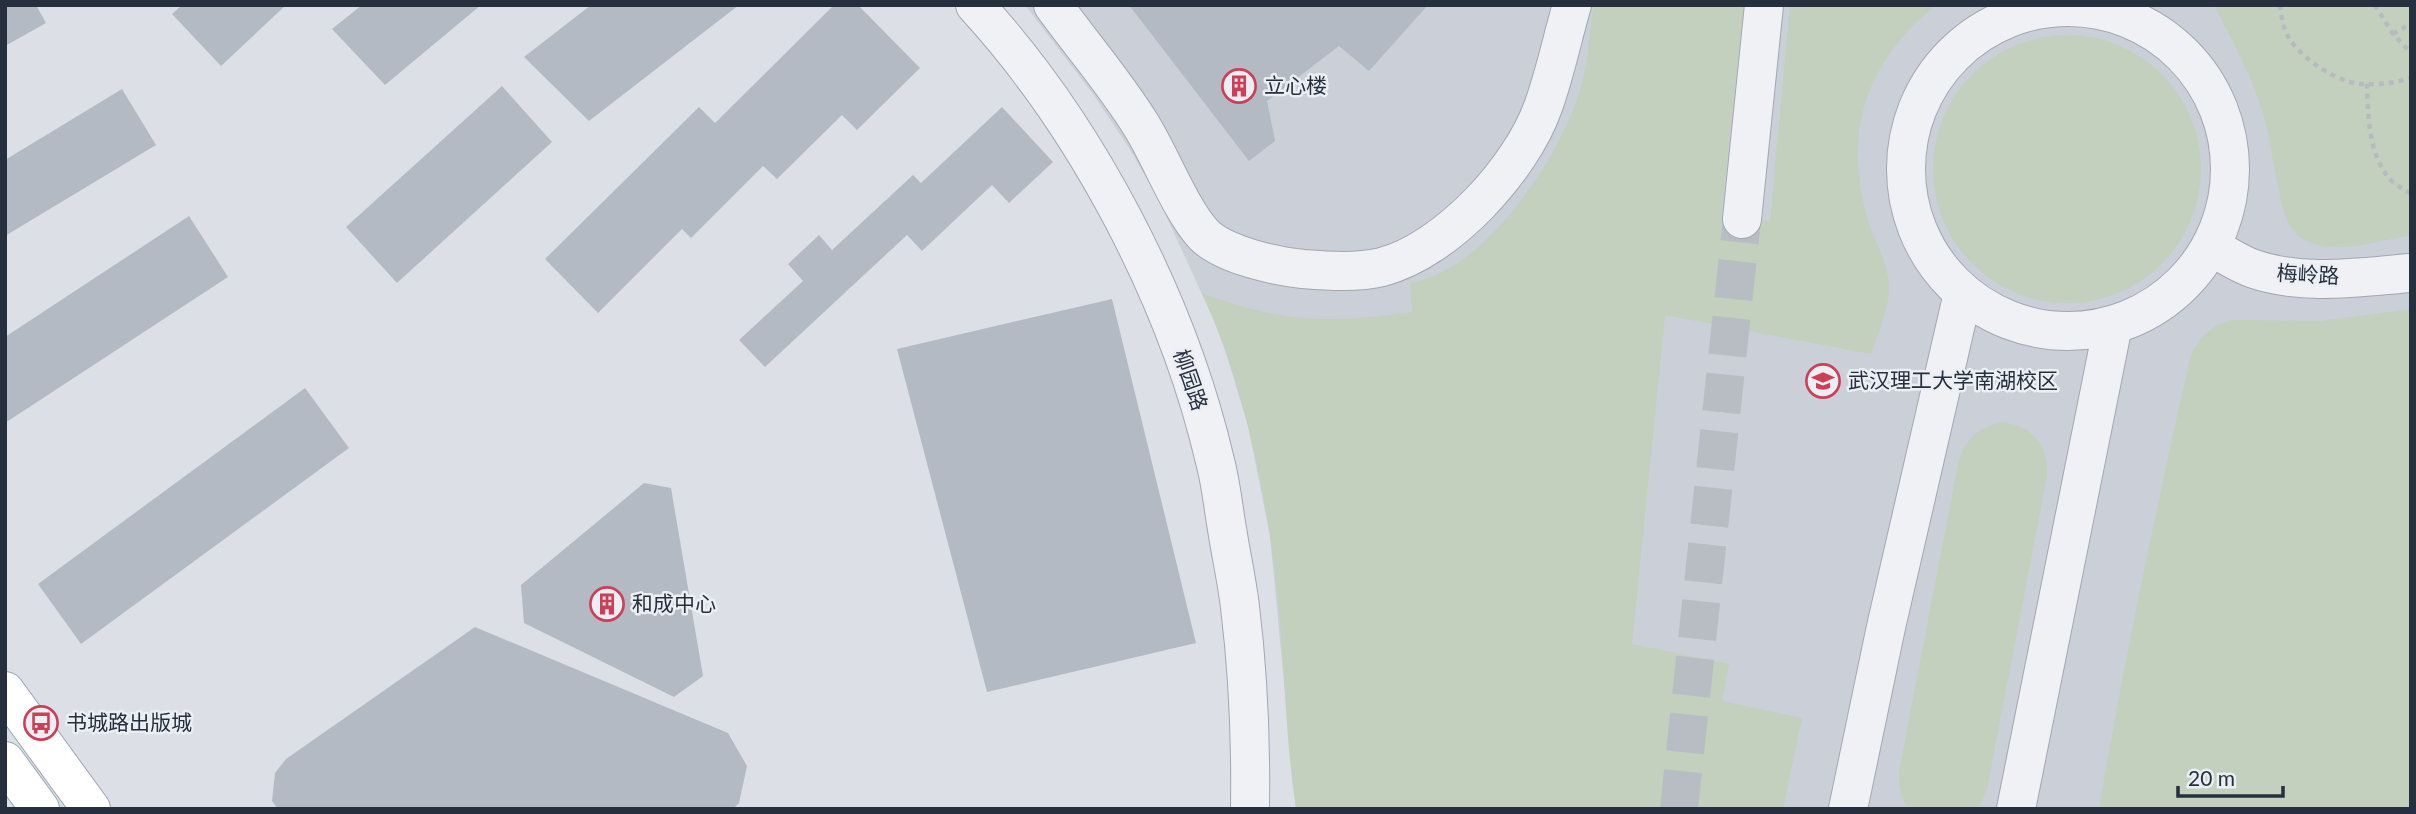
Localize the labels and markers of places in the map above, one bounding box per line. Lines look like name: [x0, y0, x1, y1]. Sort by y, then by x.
building icon: 立心楼: [1220, 67, 1258, 105]
place label: 立心楼: [1264, 72, 1327, 97]
school or university icon: 武汉理工大学南湖校区: [1804, 362, 1842, 400]
place label: 武汉理工大学南湖校区: [1848, 367, 2058, 392]
building icon: 和成中心: [588, 585, 626, 623]
place label: 和成中心: [632, 590, 716, 615]
bus stop icon: 书城路出版城: [22, 704, 60, 742]
place label: 书城路出版城: [66, 709, 192, 734]

